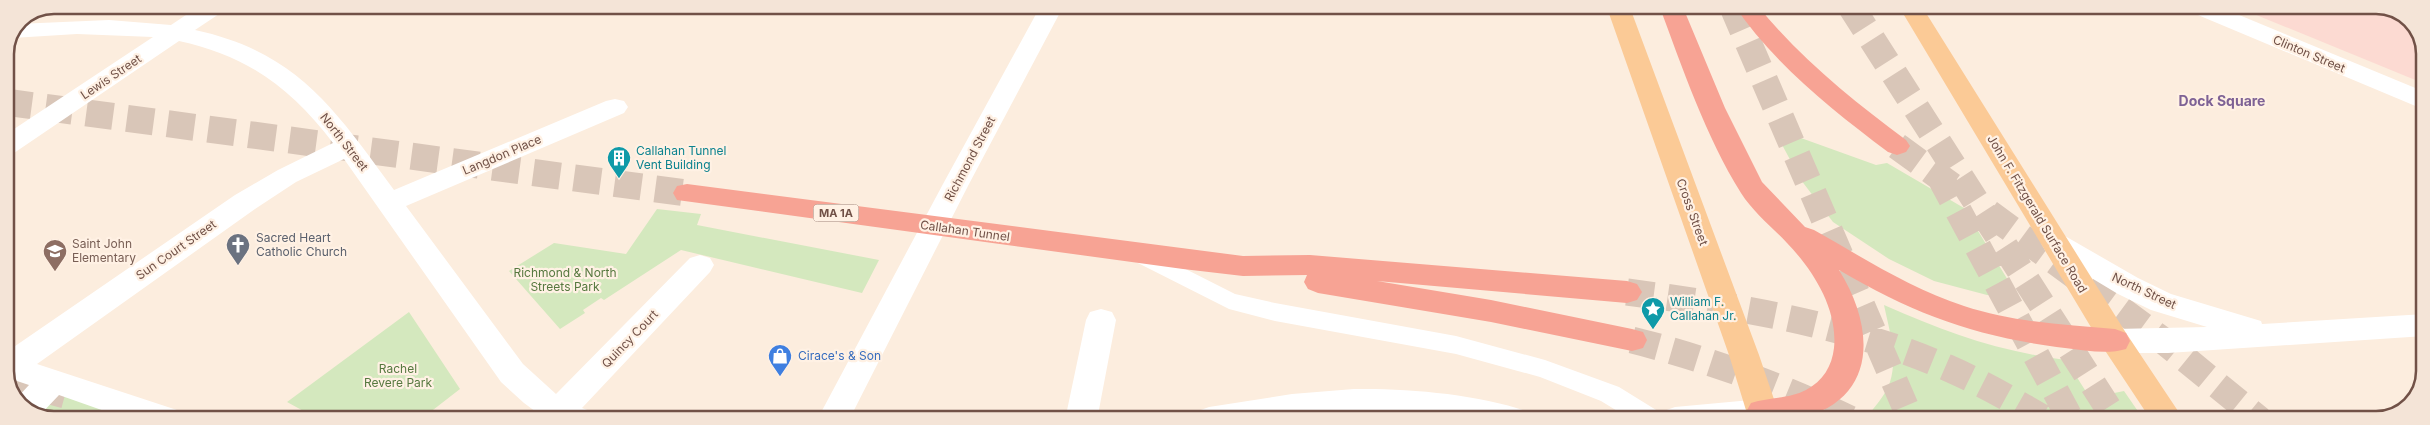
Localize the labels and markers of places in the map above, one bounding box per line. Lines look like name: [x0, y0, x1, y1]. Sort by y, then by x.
place label: Callahan Tunnel Vent Building: [636, 143, 726, 172]
building icon: Callahan Tunnel Vent Building: [606, 145, 632, 179]
place label: Sacred Heart Catholic Church: [256, 230, 347, 259]
church icon: Sacred Heart Catholic Church: [225, 232, 251, 266]
place label: Saint John Elementary: [72, 236, 136, 265]
school or university icon: Saint John Elementary: [42, 238, 68, 272]
place label: William F. Callahan Jr.: [1670, 294, 1736, 323]
place icon: William F. Callahan Jr.: [1640, 296, 1666, 330]
shop icon: Cirace's & Son: [767, 343, 793, 377]
place label: Cirace's & Son: [798, 348, 881, 363]

